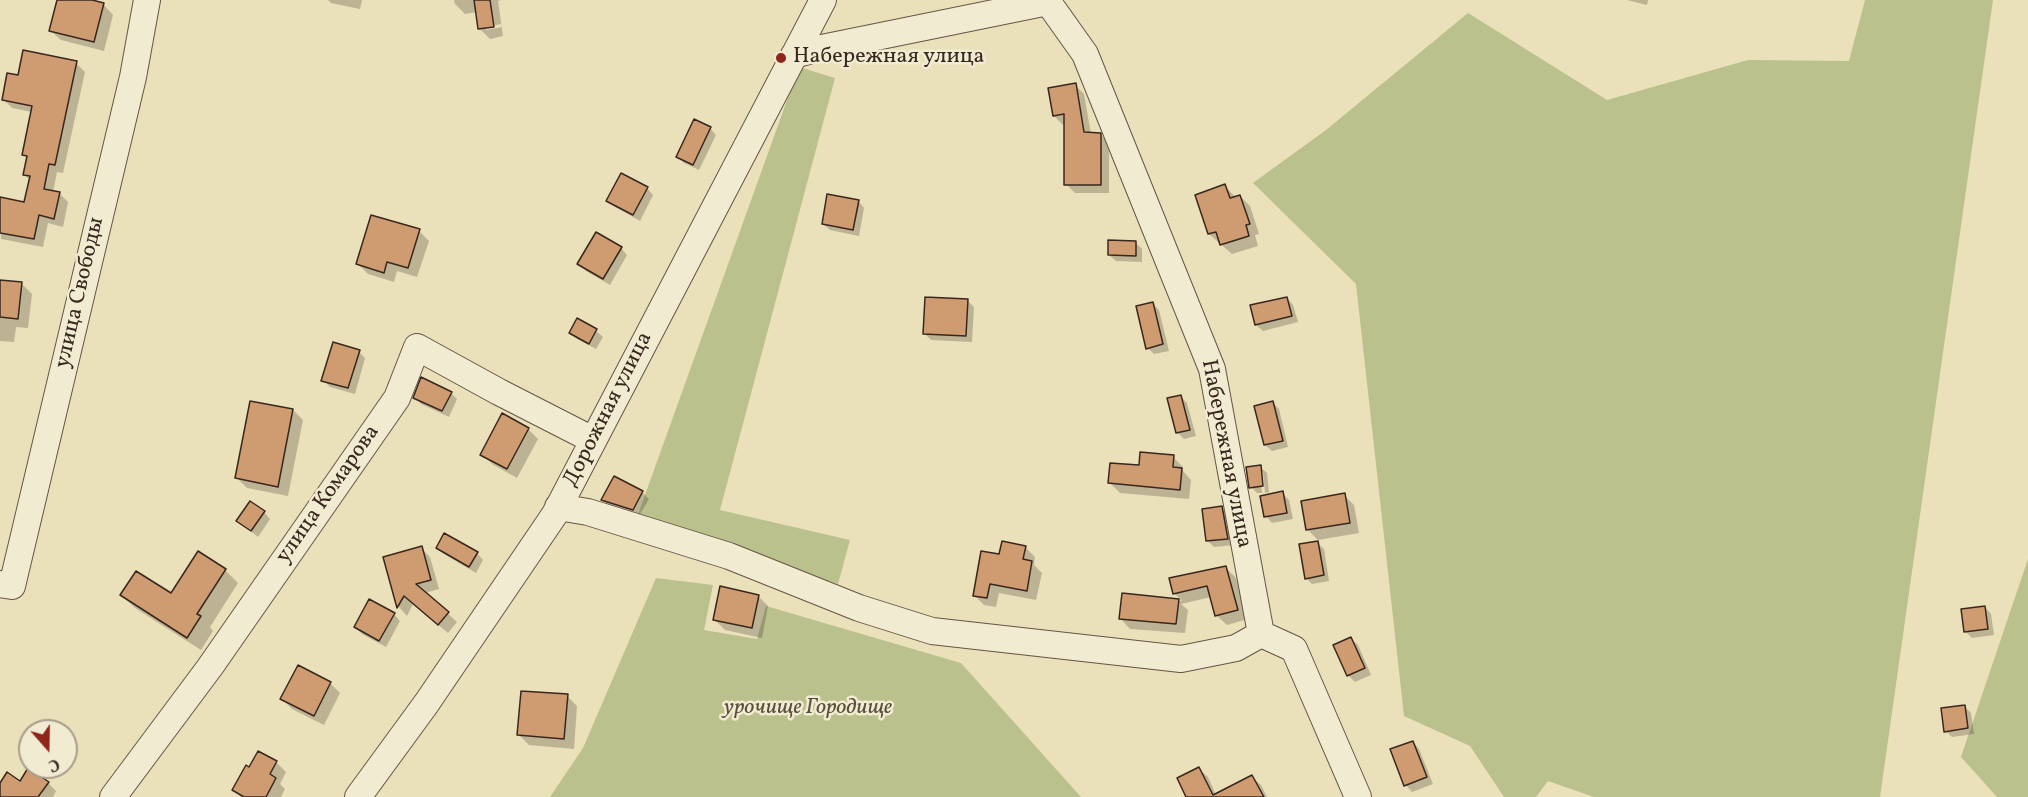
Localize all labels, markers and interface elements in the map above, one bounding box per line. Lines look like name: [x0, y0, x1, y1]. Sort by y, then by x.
place label: Набережная улица: [793, 45, 985, 71]
marker: Набережная улица: [774, 51, 788, 65]
street label: улица Свободы: [51, 215, 111, 371]
street label: Дорожная улица: [559, 328, 659, 492]
street label: Набережная улица: [1194, 357, 1256, 551]
street label: улица Комарова: [271, 421, 387, 569]
park label: урочище Городище: [724, 696, 892, 722]
north arrow: [18, 719, 78, 779]
text: С: [45, 752, 62, 776]

